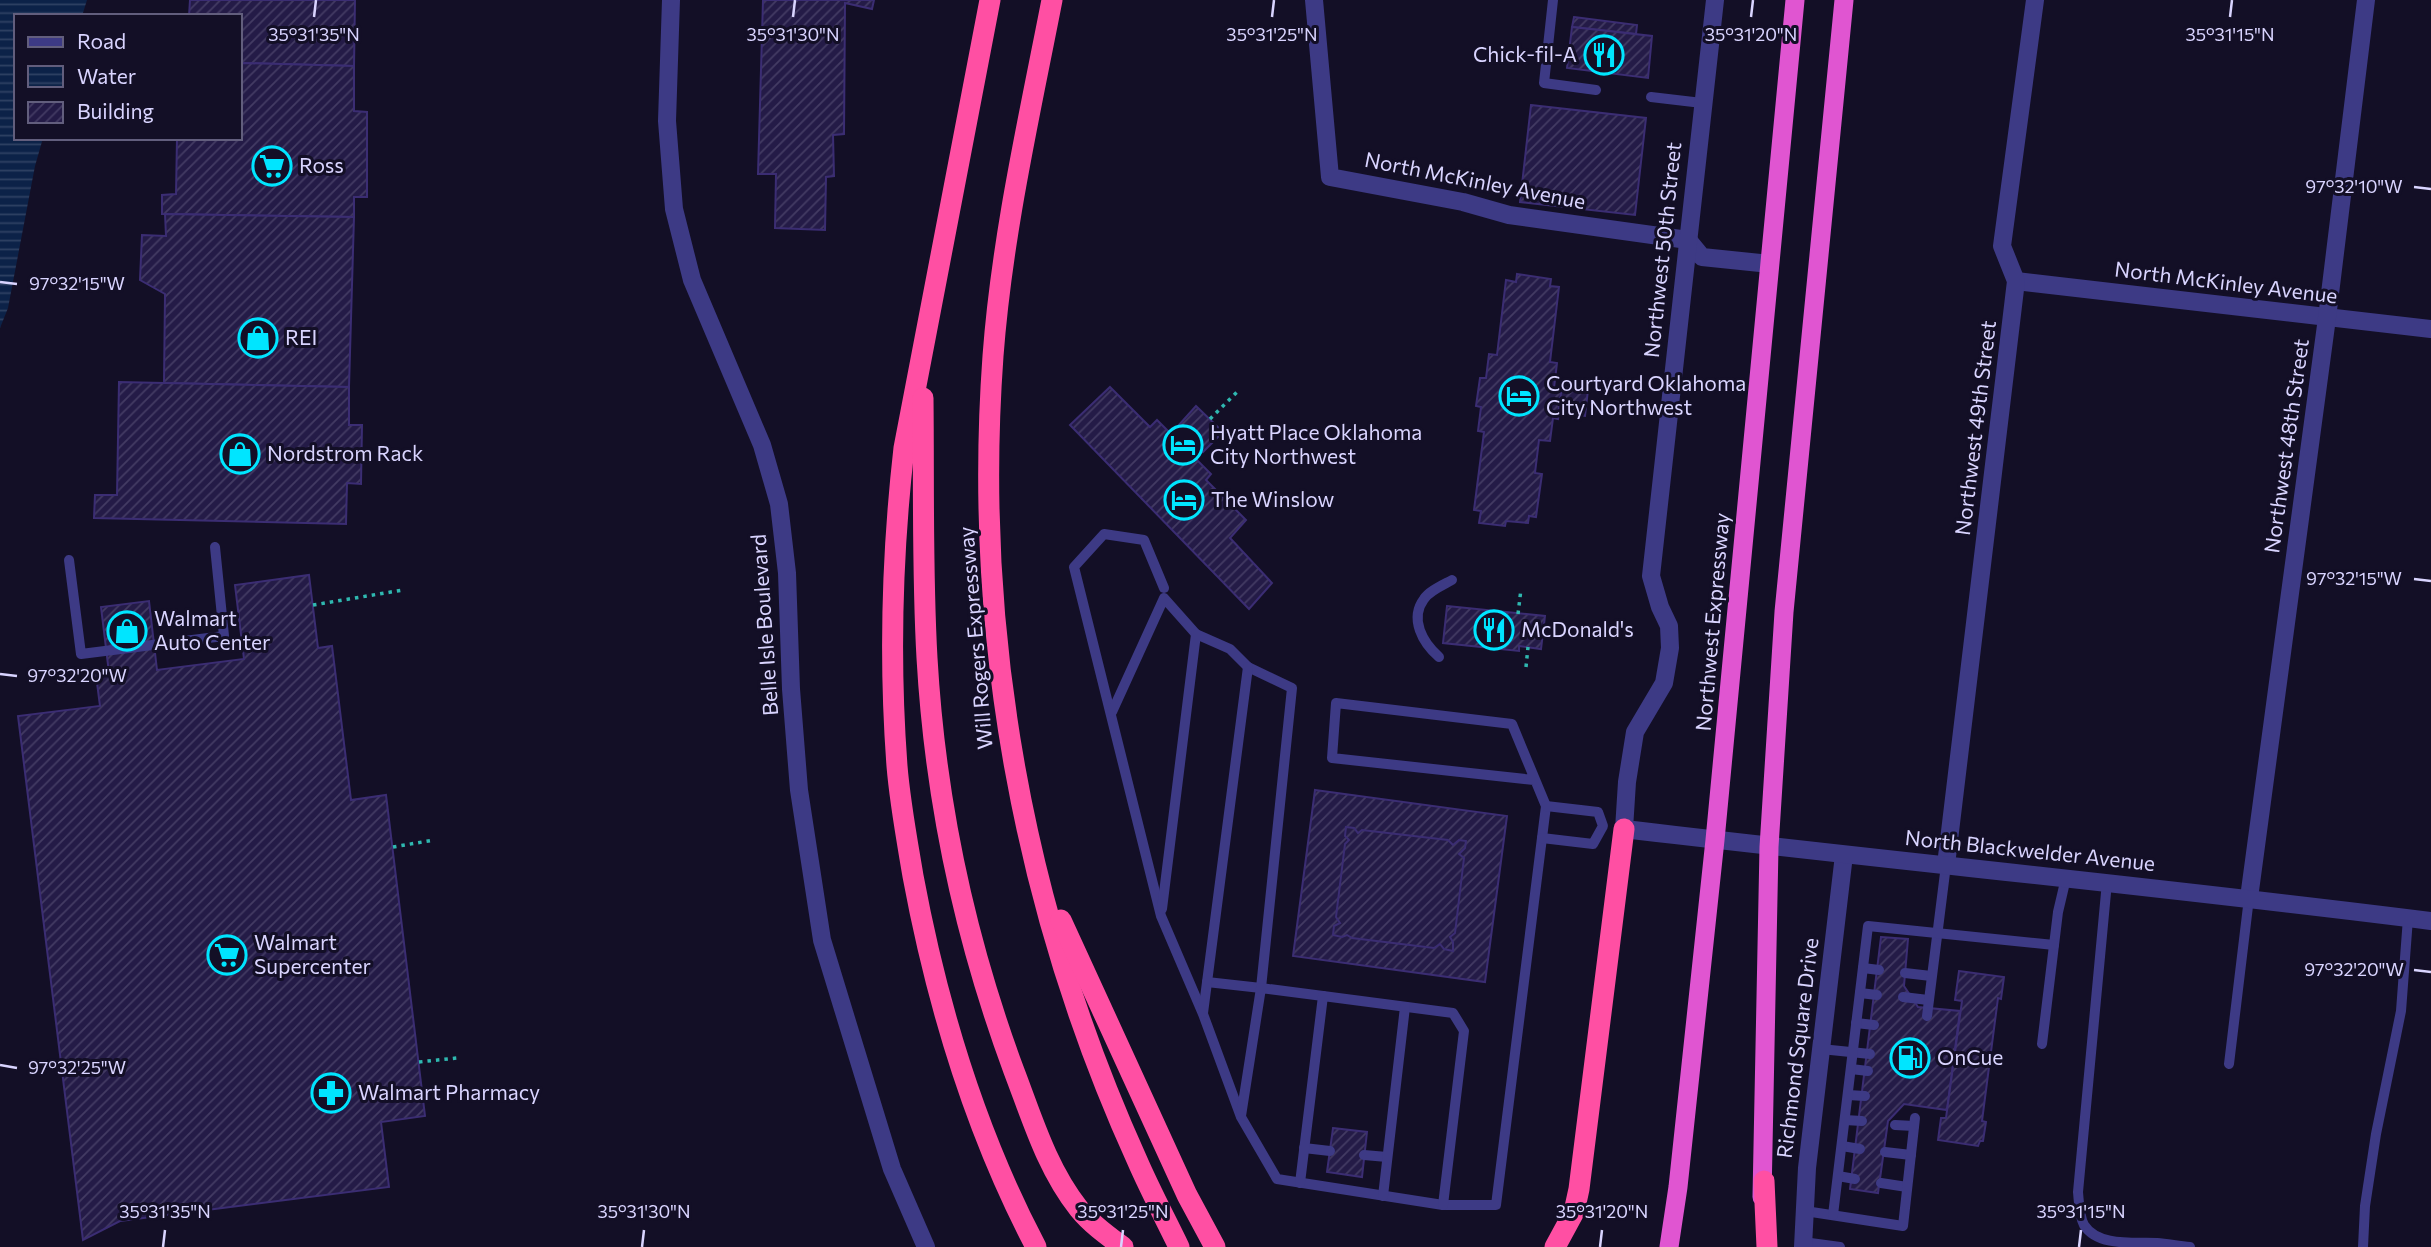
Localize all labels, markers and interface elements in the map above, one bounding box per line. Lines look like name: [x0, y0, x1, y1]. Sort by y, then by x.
legend: [14, 14, 242, 140]
text: 35°31'35"N: [268, 23, 360, 45]
text: 35°31'30"N: [747, 23, 839, 45]
text: 35°31'25"N: [1226, 23, 1318, 45]
text: 35°31'20"N: [1705, 23, 1797, 45]
text: 35°31'15"N: [2186, 23, 2275, 45]
text: Road: [77, 28, 126, 53]
restaurant icon: Chick-fil-A: [1583, 34, 1625, 76]
place label: Chick-fil-A: [1473, 41, 1577, 66]
text: Water: [77, 63, 136, 88]
text: Building: [77, 98, 154, 123]
street label: Northwest 50th Street: [1638, 141, 1685, 359]
supermarket icon: Ross: [251, 145, 293, 187]
street label: North McKinley Avenue: [1363, 146, 1588, 213]
place label: Ross: [299, 152, 344, 177]
text: 97°32'10"W: [2305, 175, 2403, 197]
street label: North McKinley Avenue: [2113, 255, 2339, 308]
text: 97°32'15"W: [29, 272, 125, 294]
shop icon: REI: [237, 317, 279, 359]
street label: Northwest 49th Street: [1949, 319, 2000, 537]
place label: REI: [285, 324, 317, 349]
street label: Northwest 48th Street: [2258, 337, 2313, 555]
place label: Courtyard Oklahoma City Northwest: [1546, 370, 1746, 419]
hotel icon: Courtyard Oklahoma City Northwest: [1498, 375, 1540, 417]
place label: Hyatt Place Oklahoma City Northwest: [1210, 419, 1422, 468]
hotel icon: Hyatt Place Oklahoma City Northwest: [1162, 424, 1204, 466]
shop icon: Nordstrom Rack: [219, 433, 261, 475]
place label: Nordstrom Rack: [267, 440, 423, 465]
hotel icon: The Winslow: [1163, 479, 1205, 521]
place label: The Winslow: [1211, 486, 1335, 511]
street label: Northwest Expressway: [1690, 512, 1734, 732]
street label: Will Rogers Expressway: [952, 526, 997, 751]
street label: Belle Isle Boulevard: [745, 533, 782, 717]
text: 97°32'15"W: [2306, 567, 2402, 589]
place label: Walmart Auto Center: [154, 605, 270, 654]
restaurant icon: McDonald's: [1473, 609, 1515, 651]
shop icon: Walmart Auto Center: [106, 610, 148, 652]
place label: McDonald's: [1521, 616, 1634, 641]
text: 97°32'20"W: [27, 664, 127, 686]
street label: North Blackwelder Avenue: [1904, 824, 2157, 875]
place label: Walmart Supercenter: [254, 929, 371, 978]
supermarket icon: Walmart Supercenter: [206, 934, 248, 976]
street label: Richmond Square Drive: [1771, 936, 1822, 1160]
text: 97°32'20"W: [2304, 958, 2404, 980]
fuel station icon: OnCue: [1889, 1037, 1931, 1079]
place label: OnCue: [1937, 1044, 2003, 1069]
text: 97°32'25"W: [28, 1056, 126, 1078]
pharmacy icon: Walmart Pharmacy: [310, 1072, 352, 1114]
place label: Walmart Pharmacy: [358, 1079, 540, 1104]
text: 35°31'35"N: [119, 1200, 211, 1222]
text: 35°31'30"N: [598, 1200, 690, 1222]
text: 35°31'25"N: [1077, 1200, 1169, 1222]
text: 35°31'20"N: [1556, 1200, 1648, 1222]
text: 35°31'15"N: [2037, 1200, 2126, 1222]

